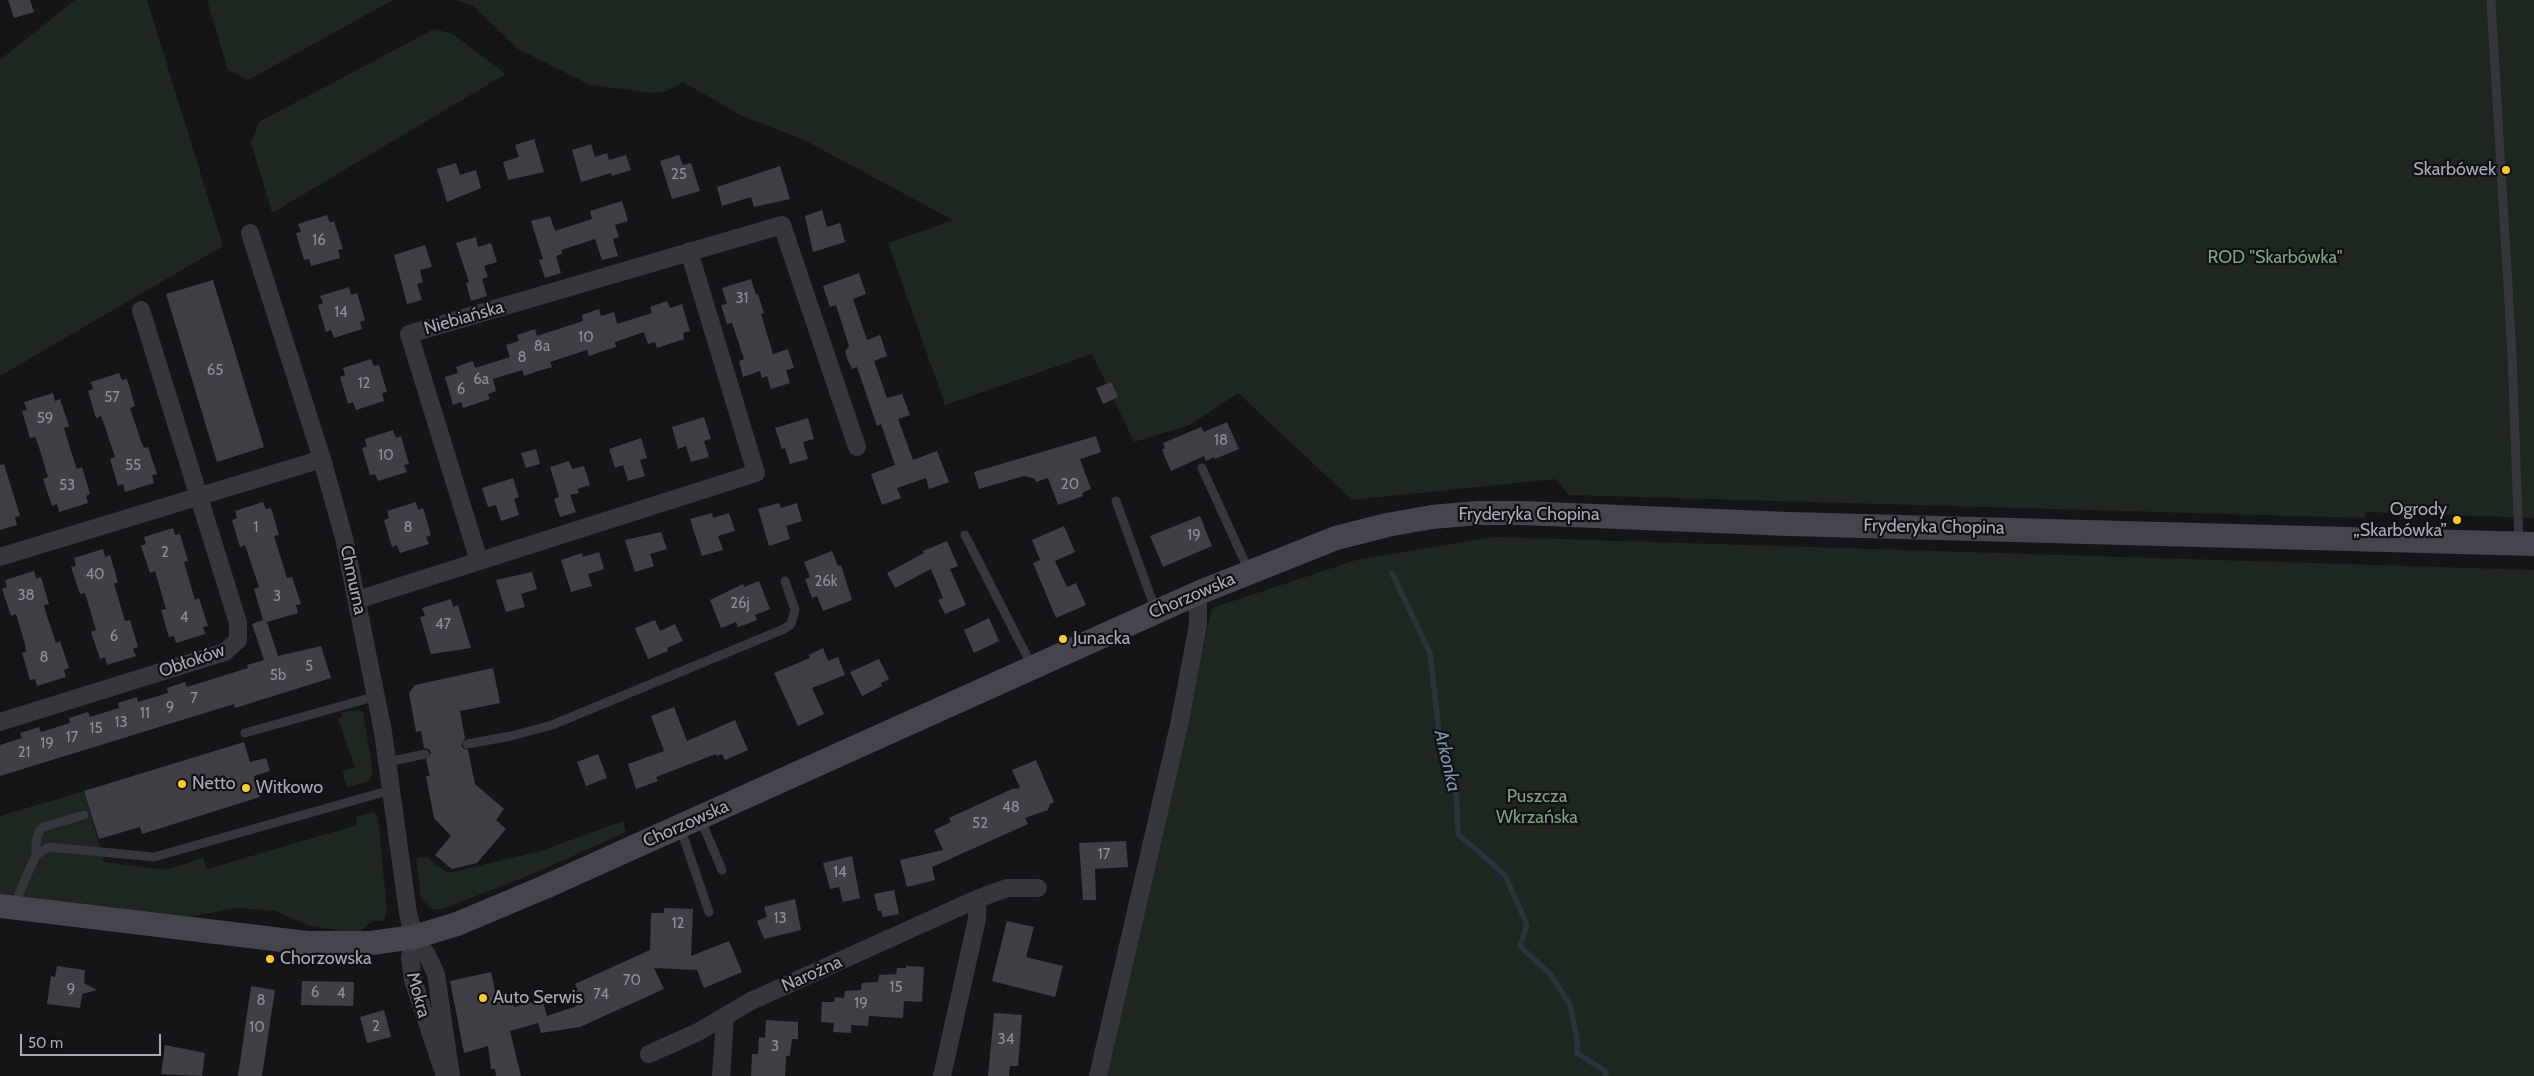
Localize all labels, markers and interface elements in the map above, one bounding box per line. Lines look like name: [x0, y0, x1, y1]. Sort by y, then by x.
place label: Skarbówek: [2413, 159, 2496, 181]
marker: Skarbówek: [2500, 164, 2512, 176]
house number: 25: [671, 166, 687, 184]
house number: 16: [312, 232, 326, 250]
park label: ROD "Skarbówka": [2207, 247, 2343, 269]
house number: 31: [735, 290, 749, 308]
street label: Niebiańska: [422, 296, 506, 340]
house number: 14: [334, 304, 348, 322]
house number: 10: [578, 329, 594, 347]
house number: 8a: [534, 338, 550, 356]
house number: 8: [517, 349, 527, 367]
house number: 65: [207, 362, 223, 380]
house number: 6a: [473, 371, 489, 389]
house number: 12: [358, 375, 370, 393]
house number: 6: [457, 381, 465, 399]
house number: 57: [104, 389, 120, 407]
house number: 59: [37, 410, 53, 428]
house number: 18: [1214, 432, 1228, 450]
house number: 10: [378, 447, 394, 465]
house number: 55: [125, 457, 141, 475]
house number: 20: [1061, 476, 1079, 494]
house number: 53: [59, 477, 75, 495]
place label: Ogrody „Skarbówka”: [2354, 499, 2447, 542]
street label: Fryderyka Chopina: [1458, 504, 1600, 526]
marker: Ogrody „Skarbówka”: [2451, 514, 2463, 526]
street label: Fryderyka Chopina: [1863, 515, 2005, 539]
house number: 1: [254, 519, 258, 537]
house number: 8: [403, 519, 413, 537]
house number: 19: [1187, 527, 1201, 545]
street label: Chmurna: [335, 543, 371, 617]
house number: 2: [161, 544, 169, 562]
house number: 40: [85, 566, 105, 584]
street label: Chorzowska: [1146, 568, 1238, 624]
house number: 26k: [814, 573, 838, 591]
house number: 38: [17, 587, 35, 605]
house number: 3: [273, 588, 281, 606]
house number: 26j: [730, 595, 750, 613]
house number: 4: [180, 609, 188, 627]
house number: 47: [435, 616, 451, 634]
house number: 6: [110, 628, 118, 646]
place label: Junacka: [1073, 628, 1130, 650]
marker: Junacka: [1057, 633, 1069, 645]
street label: Obłoków: [156, 640, 228, 682]
house number: 8: [39, 649, 49, 667]
house number: 5: [305, 658, 313, 676]
house number: 5b: [270, 667, 286, 685]
house number: 7: [190, 690, 198, 708]
house number: 9: [166, 699, 174, 717]
house number: 11: [140, 705, 150, 723]
house number: 13: [114, 714, 128, 732]
house number: 15: [89, 720, 103, 738]
water label: Arkonka: [1429, 728, 1465, 794]
house number: 17: [66, 729, 78, 747]
house number: 19: [40, 735, 54, 753]
house number: 21: [18, 744, 30, 762]
place label: Netto: [192, 773, 236, 795]
place label: Witkowo: [256, 777, 323, 799]
marker: Netto: [176, 778, 188, 790]
marker: Witkowo: [240, 782, 252, 794]
park label: Puszcza Wkrzańska: [1496, 786, 1578, 829]
street label: Chorzowska: [640, 795, 732, 853]
house number: 48: [1002, 799, 1020, 817]
house number: 52: [972, 815, 988, 833]
house number: 17: [1098, 846, 1110, 864]
house number: 14: [833, 864, 847, 882]
house number: 13: [773, 910, 787, 928]
house number: 12: [672, 915, 684, 933]
place label: Chorzowska: [280, 948, 372, 970]
street label: Narożna: [779, 951, 845, 997]
marker: Chorzowska: [264, 953, 276, 965]
street label: Mokra: [402, 970, 434, 1020]
house number: 70: [623, 972, 641, 990]
house number: 15: [889, 979, 903, 997]
house number: 9: [67, 981, 75, 999]
house number: 6: [311, 984, 319, 1002]
house number: 4: [337, 985, 345, 1003]
house number: 74: [593, 986, 609, 1004]
place label: Auto Serwis: [493, 987, 583, 1009]
house number: 8: [256, 992, 266, 1010]
marker: Auto Serwis: [477, 992, 489, 1004]
house number: 19: [854, 995, 868, 1013]
house number: 2: [372, 1018, 380, 1036]
house number: 10: [249, 1019, 265, 1037]
scale bar: [22, 1024, 164, 1056]
house number: 34: [998, 1031, 1014, 1049]
text: 50 m: [28, 1034, 63, 1052]
house number: 3: [771, 1038, 779, 1056]

